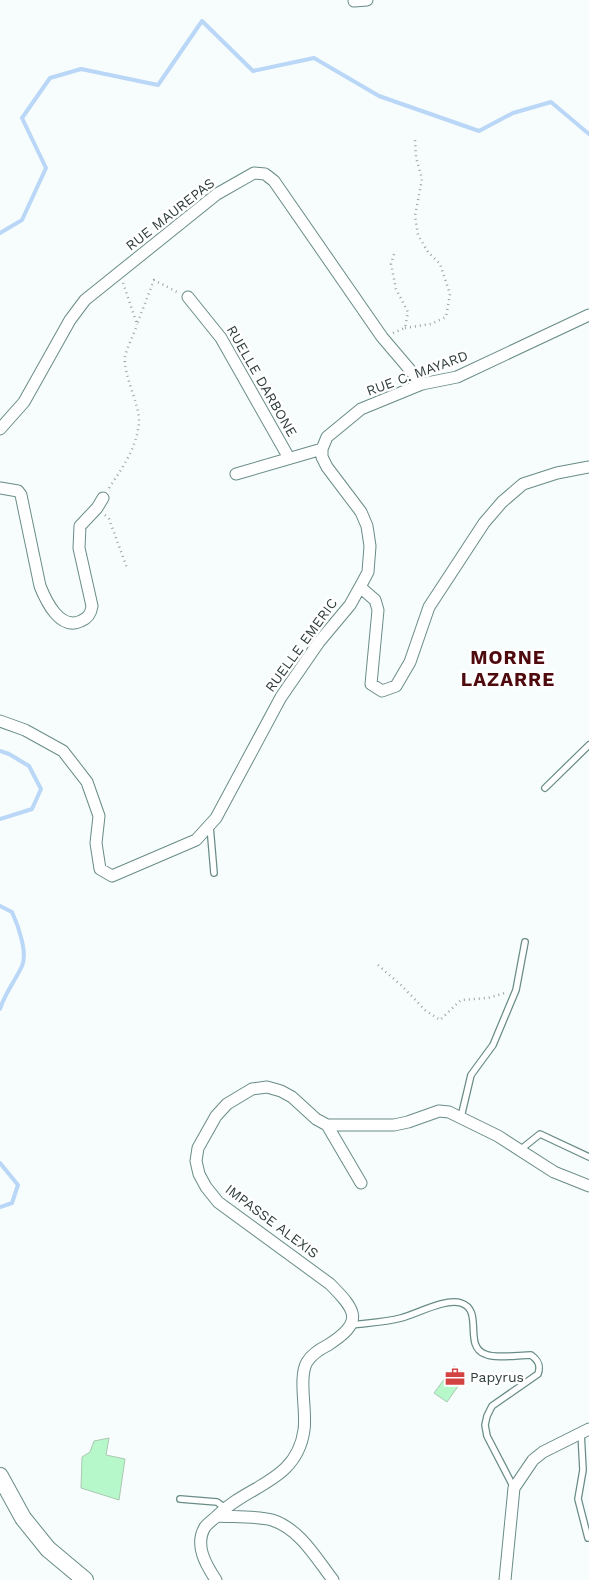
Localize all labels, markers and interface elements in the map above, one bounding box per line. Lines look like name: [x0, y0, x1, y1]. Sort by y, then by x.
street label: RUE MAUREPAS: [123, 174, 217, 254]
street label: RUELLE DARBONE: [224, 323, 300, 440]
street label: RUE C. MAYARD: [364, 347, 470, 399]
street label: RUELLE EMERIC: [262, 595, 340, 695]
district label: MORNE LAZARRE: [461, 646, 555, 691]
street label: IMPASSE ALEXIS: [222, 1181, 322, 1261]
office icon: Papyrus: [444, 1366, 466, 1388]
place label: Papyrus: [470, 1369, 524, 1385]

